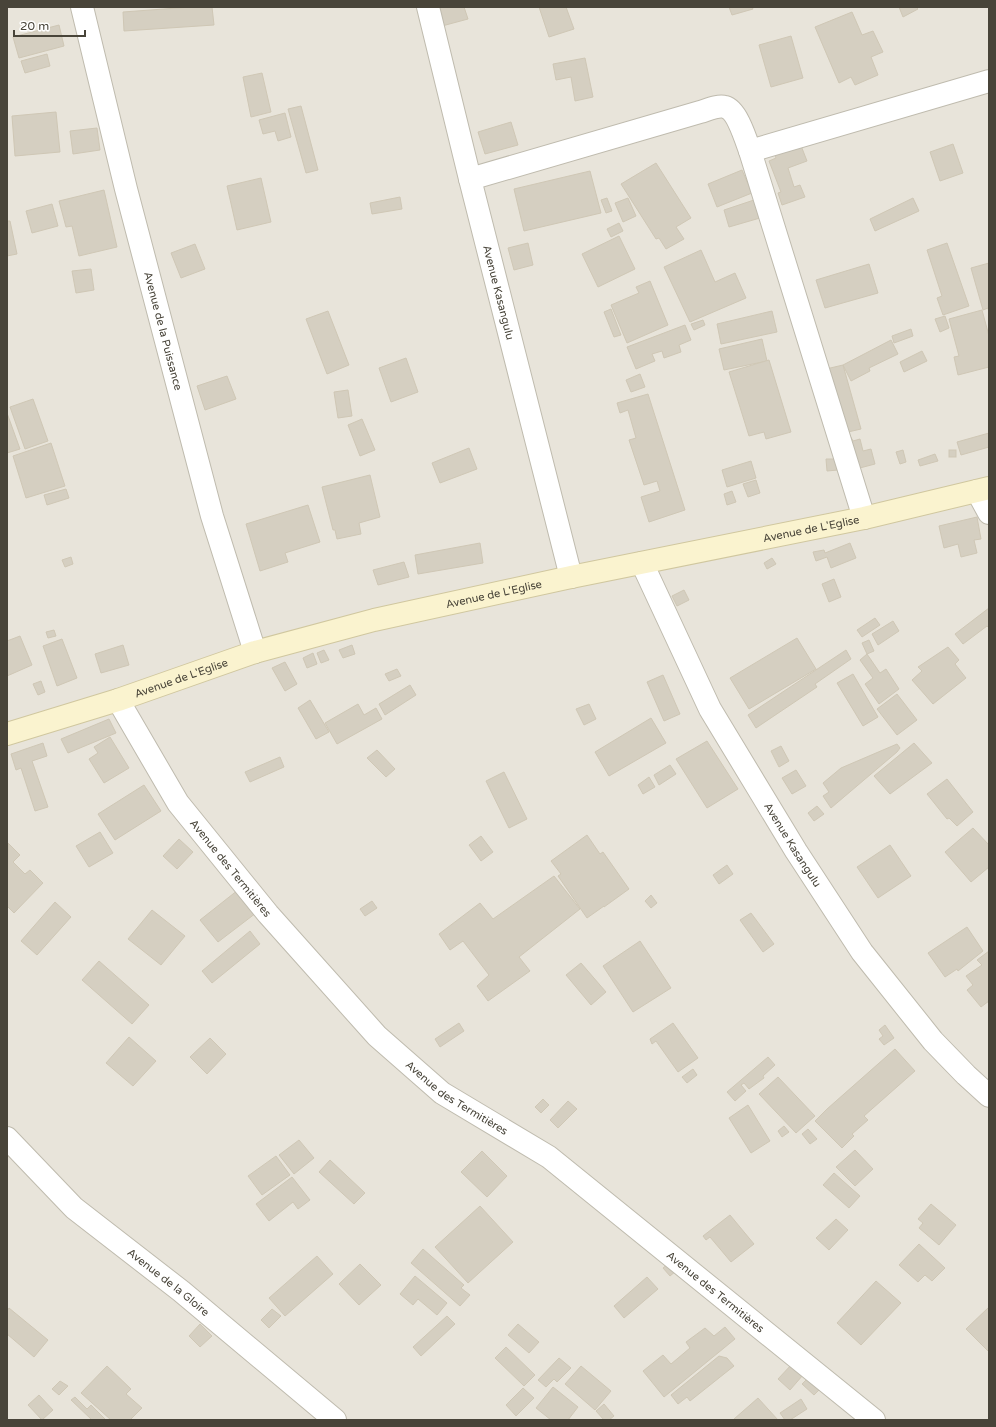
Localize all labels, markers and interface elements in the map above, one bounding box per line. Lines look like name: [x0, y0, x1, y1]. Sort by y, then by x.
scale bar: [14, 12, 85, 38]
text: 20 m: [20, 19, 49, 33]
street label: Avenue Kasangulu: [481, 244, 517, 341]
street label: Avenue de la Puissance: [141, 270, 185, 392]
street label: Avenue de L'Eglise: [762, 513, 860, 545]
street label: Avenue de L'Eglise: [444, 577, 543, 611]
street label: Avenue de L'Eglise: [133, 656, 230, 700]
street label: Avenue Kasangulu: [762, 800, 824, 889]
street label: Avenue des Termitières: [187, 817, 274, 919]
street label: Avenue des Termitières: [403, 1058, 510, 1137]
street label: Avenue de la Gloire: [125, 1246, 212, 1319]
street label: Avenue des Termitières: [664, 1248, 767, 1335]

